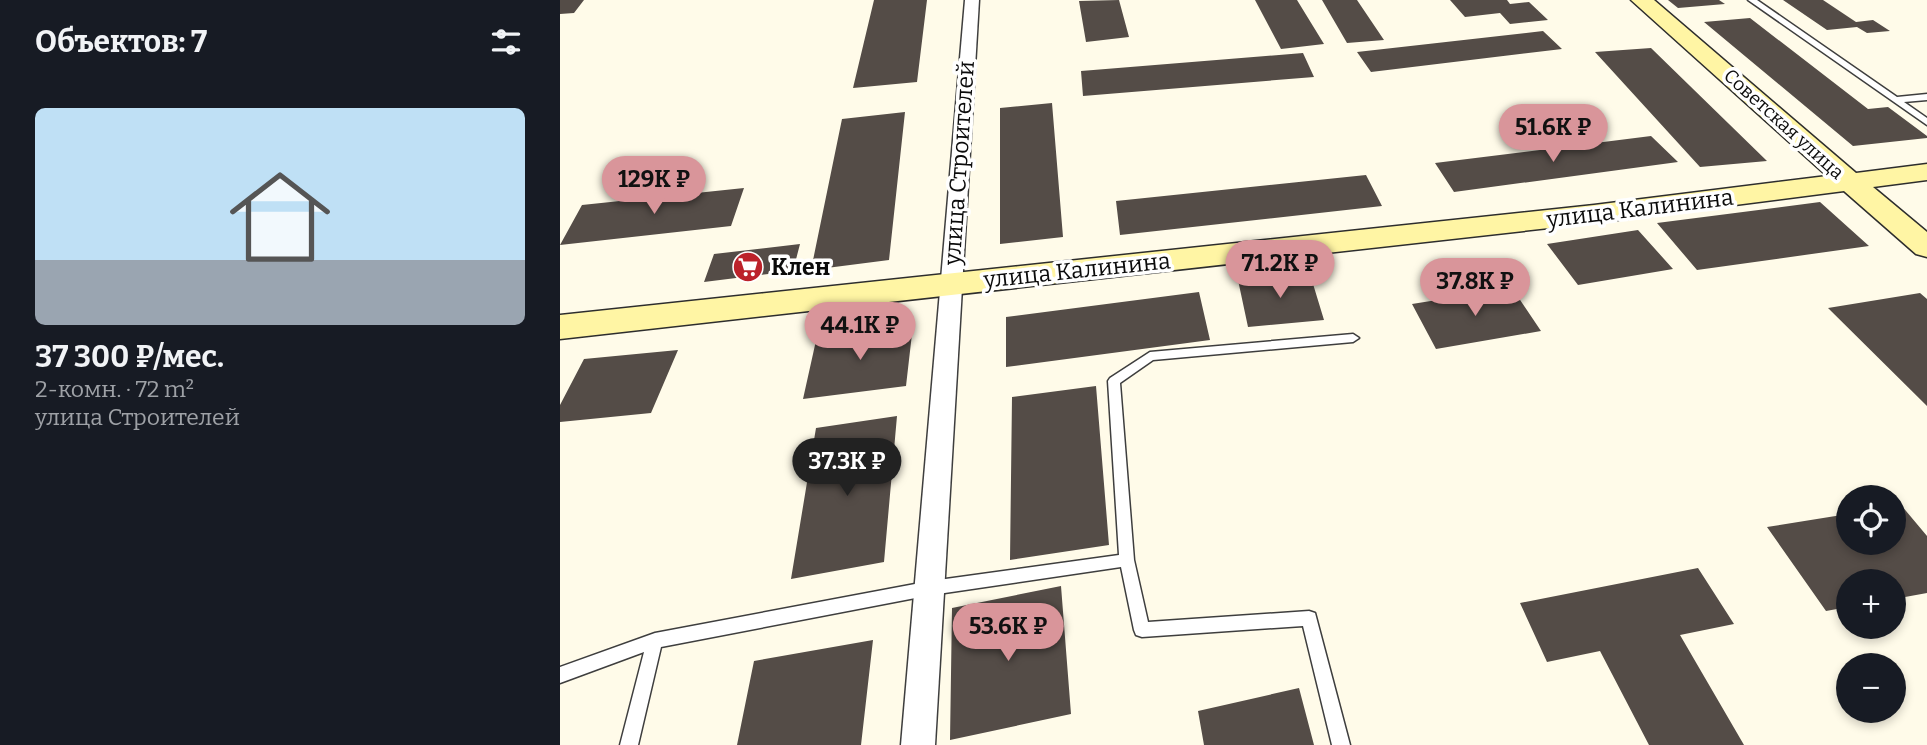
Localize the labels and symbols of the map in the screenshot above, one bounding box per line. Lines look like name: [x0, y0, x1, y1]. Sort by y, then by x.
street label: улица Строителей: [938, 60, 980, 267]
street label: Советская улица: [1719, 64, 1849, 184]
pin: 51.6K ₽: [1488, 104, 1618, 164]
pin: 129K ₽: [597, 156, 711, 216]
street label: улица Калинина: [1544, 183, 1735, 233]
pin: 71.2K ₽: [1215, 240, 1345, 300]
street label: улица Калинина: [981, 246, 1172, 294]
supermarket icon: Клен: [731, 250, 765, 284]
place label: Клен: [771, 253, 830, 281]
pin: 37.8K ₽: [1410, 258, 1540, 318]
pin: 44.1K ₽: [795, 302, 925, 362]
pin: 37.3K ₽: [782, 438, 912, 498]
pin: 53.6K ₽: [943, 604, 1073, 663]

